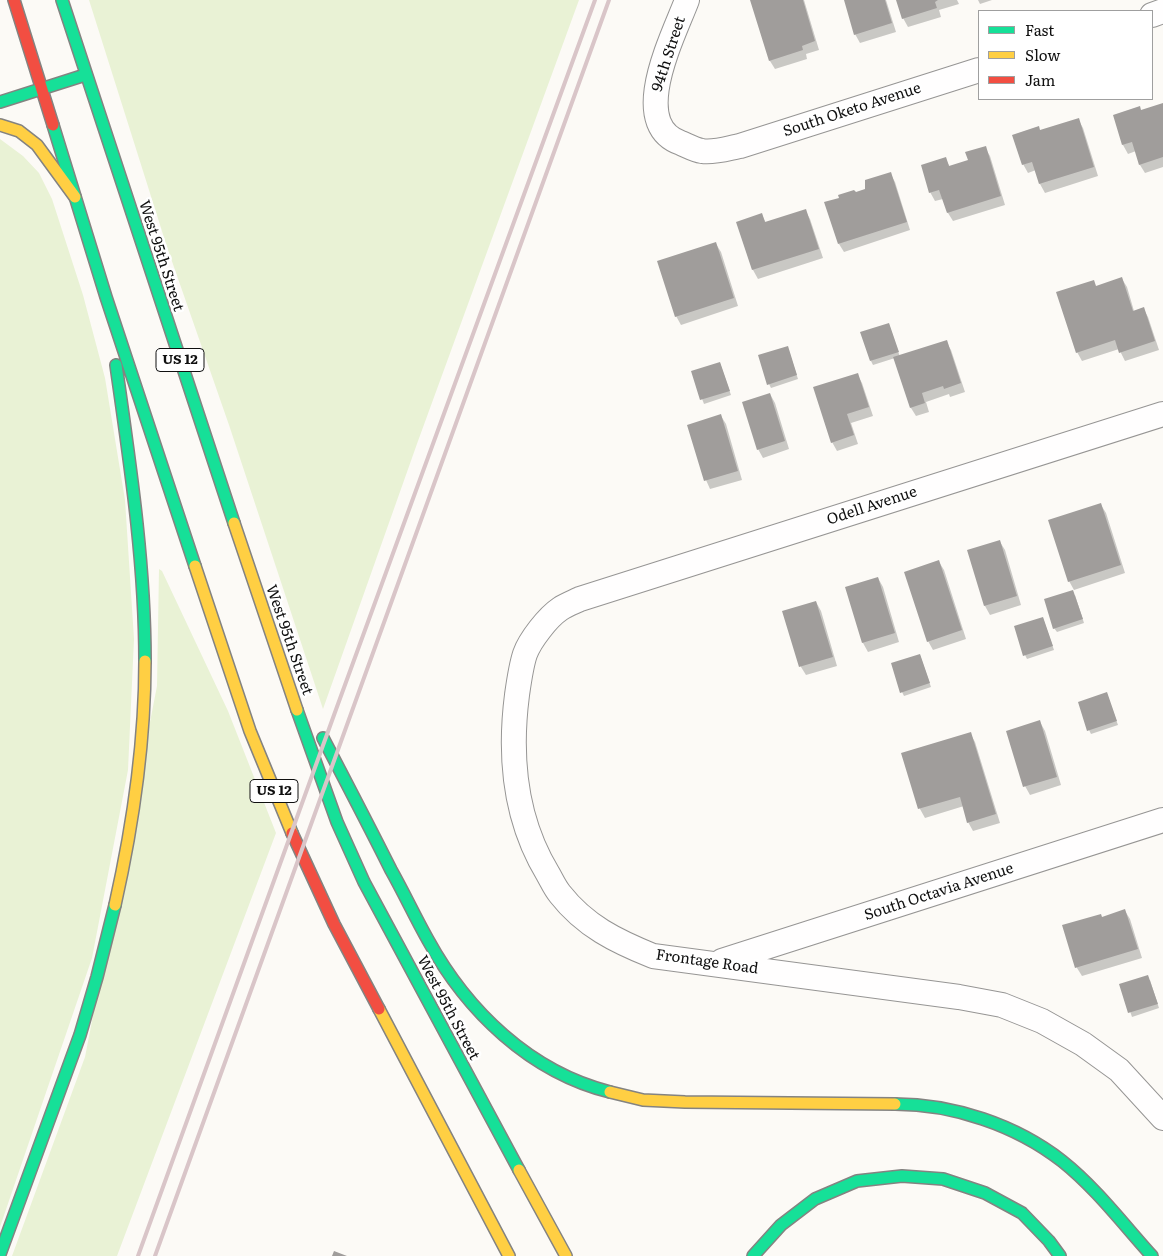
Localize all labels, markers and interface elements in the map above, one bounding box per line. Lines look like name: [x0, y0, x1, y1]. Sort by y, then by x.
legend: [978, 10, 1153, 100]
street label: 94th Street: [648, 14, 690, 94]
text: Fast: [1025, 18, 1054, 41]
text: Slow: [1025, 43, 1060, 66]
text: Jam: [1025, 68, 1055, 91]
street label: South Oketo Avenue: [781, 79, 923, 141]
street label: West 95th Street: [135, 198, 187, 314]
road number: US 12: [156, 348, 204, 372]
street label: Odell Avenue: [825, 483, 919, 529]
street label: West 95th Street: [262, 582, 316, 698]
road number: US 12: [250, 779, 298, 802]
street label: South Octavia Avenue: [862, 859, 1016, 925]
street label: Frontage Road: [655, 946, 759, 978]
street label: West 95th Street: [413, 953, 483, 1063]

